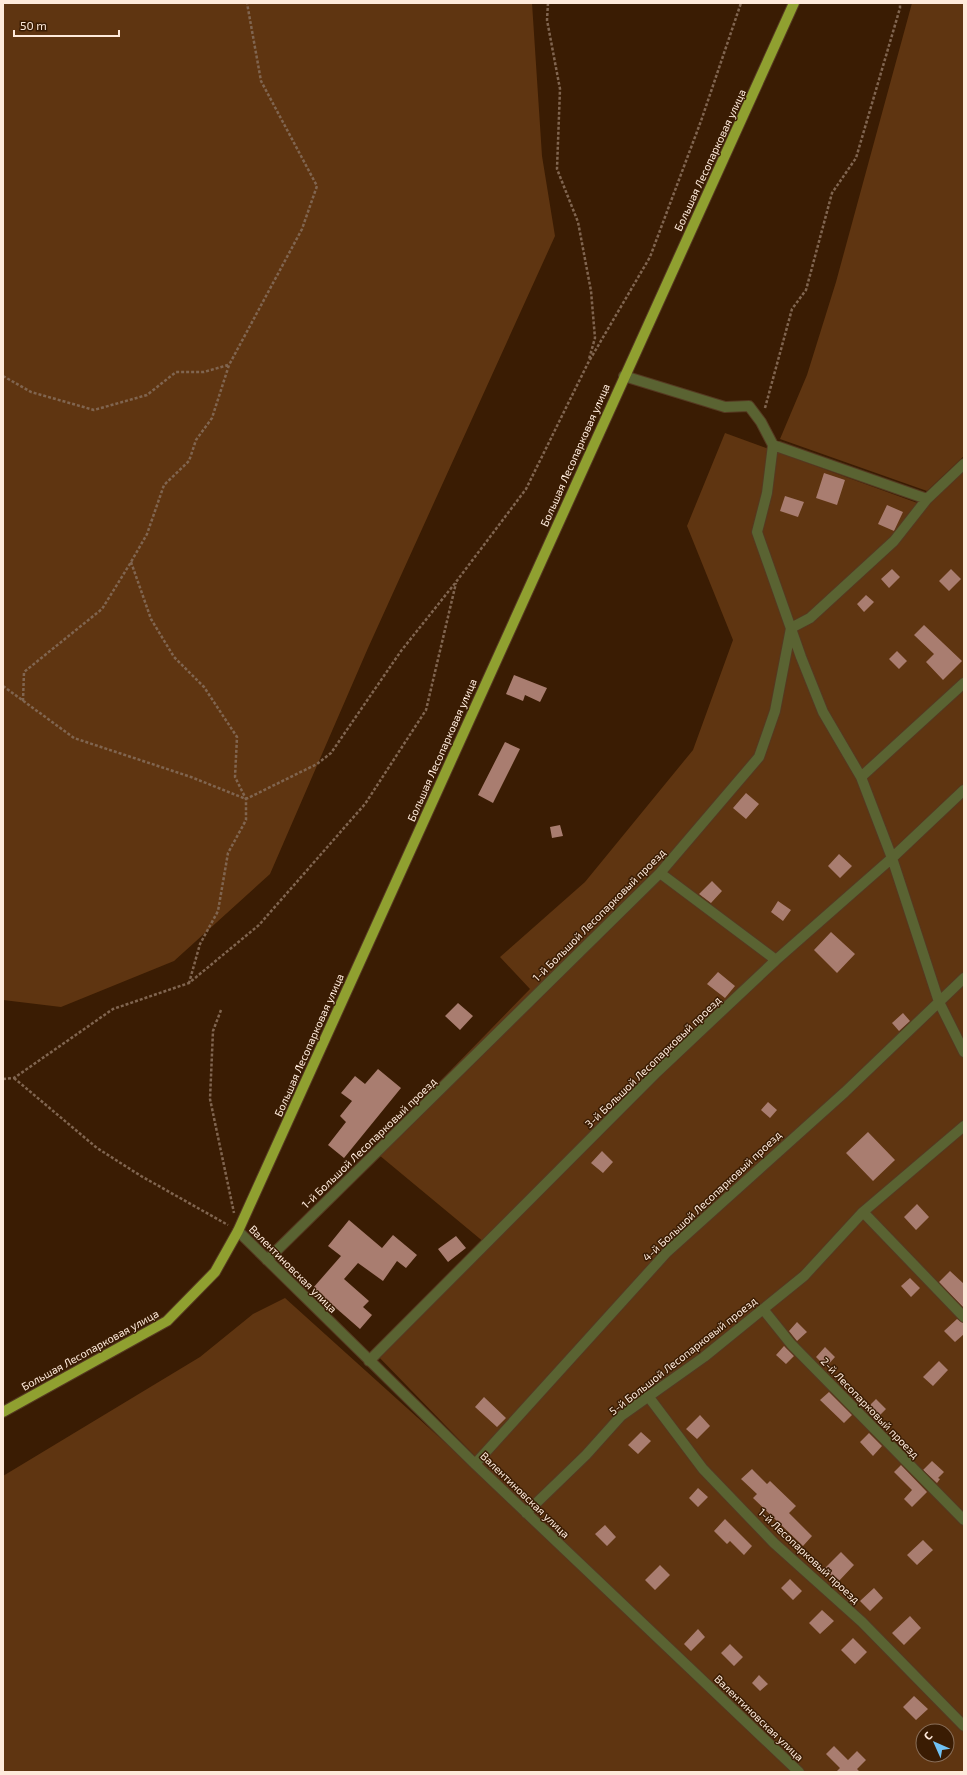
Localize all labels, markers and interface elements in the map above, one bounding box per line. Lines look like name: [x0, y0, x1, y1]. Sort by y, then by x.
scale bar: [14, 12, 119, 38]
text: 50 m: [20, 18, 47, 32]
street label: Большая Лесопарковая улица: [671, 87, 749, 233]
street label: Большая Лесопарковая улица: [537, 381, 613, 529]
street label: Большая Лесопарковая улица: [404, 676, 480, 824]
street label: 1-й Большой Лесопарковый проезд: [530, 845, 668, 984]
street label: Большая Лесопарковая улица: [271, 971, 347, 1119]
street label: 3-й Большой Лесопарковый проезд: [582, 993, 724, 1130]
street label: 1-й Большой Лесопарковый проезд: [299, 1074, 439, 1211]
street label: 4-й Большой Лесопарковый проезд: [640, 1128, 784, 1263]
street label: Валентиновская улица: [246, 1222, 340, 1316]
street label: 5-й Большой Лесопарковый проезд: [606, 1294, 760, 1417]
street label: Большая Лесопарковая улица: [19, 1306, 161, 1394]
street label: 2-й Лесопарковый проезд: [819, 1354, 922, 1461]
street label: Валентиновская улица: [477, 1449, 573, 1541]
street label: 1-й Лесопарковый проезд: [756, 1505, 863, 1606]
street label: Валентиновская улица: [711, 1672, 807, 1764]
north arrow: [915, 1723, 955, 1763]
text: С: [921, 1728, 935, 1742]

